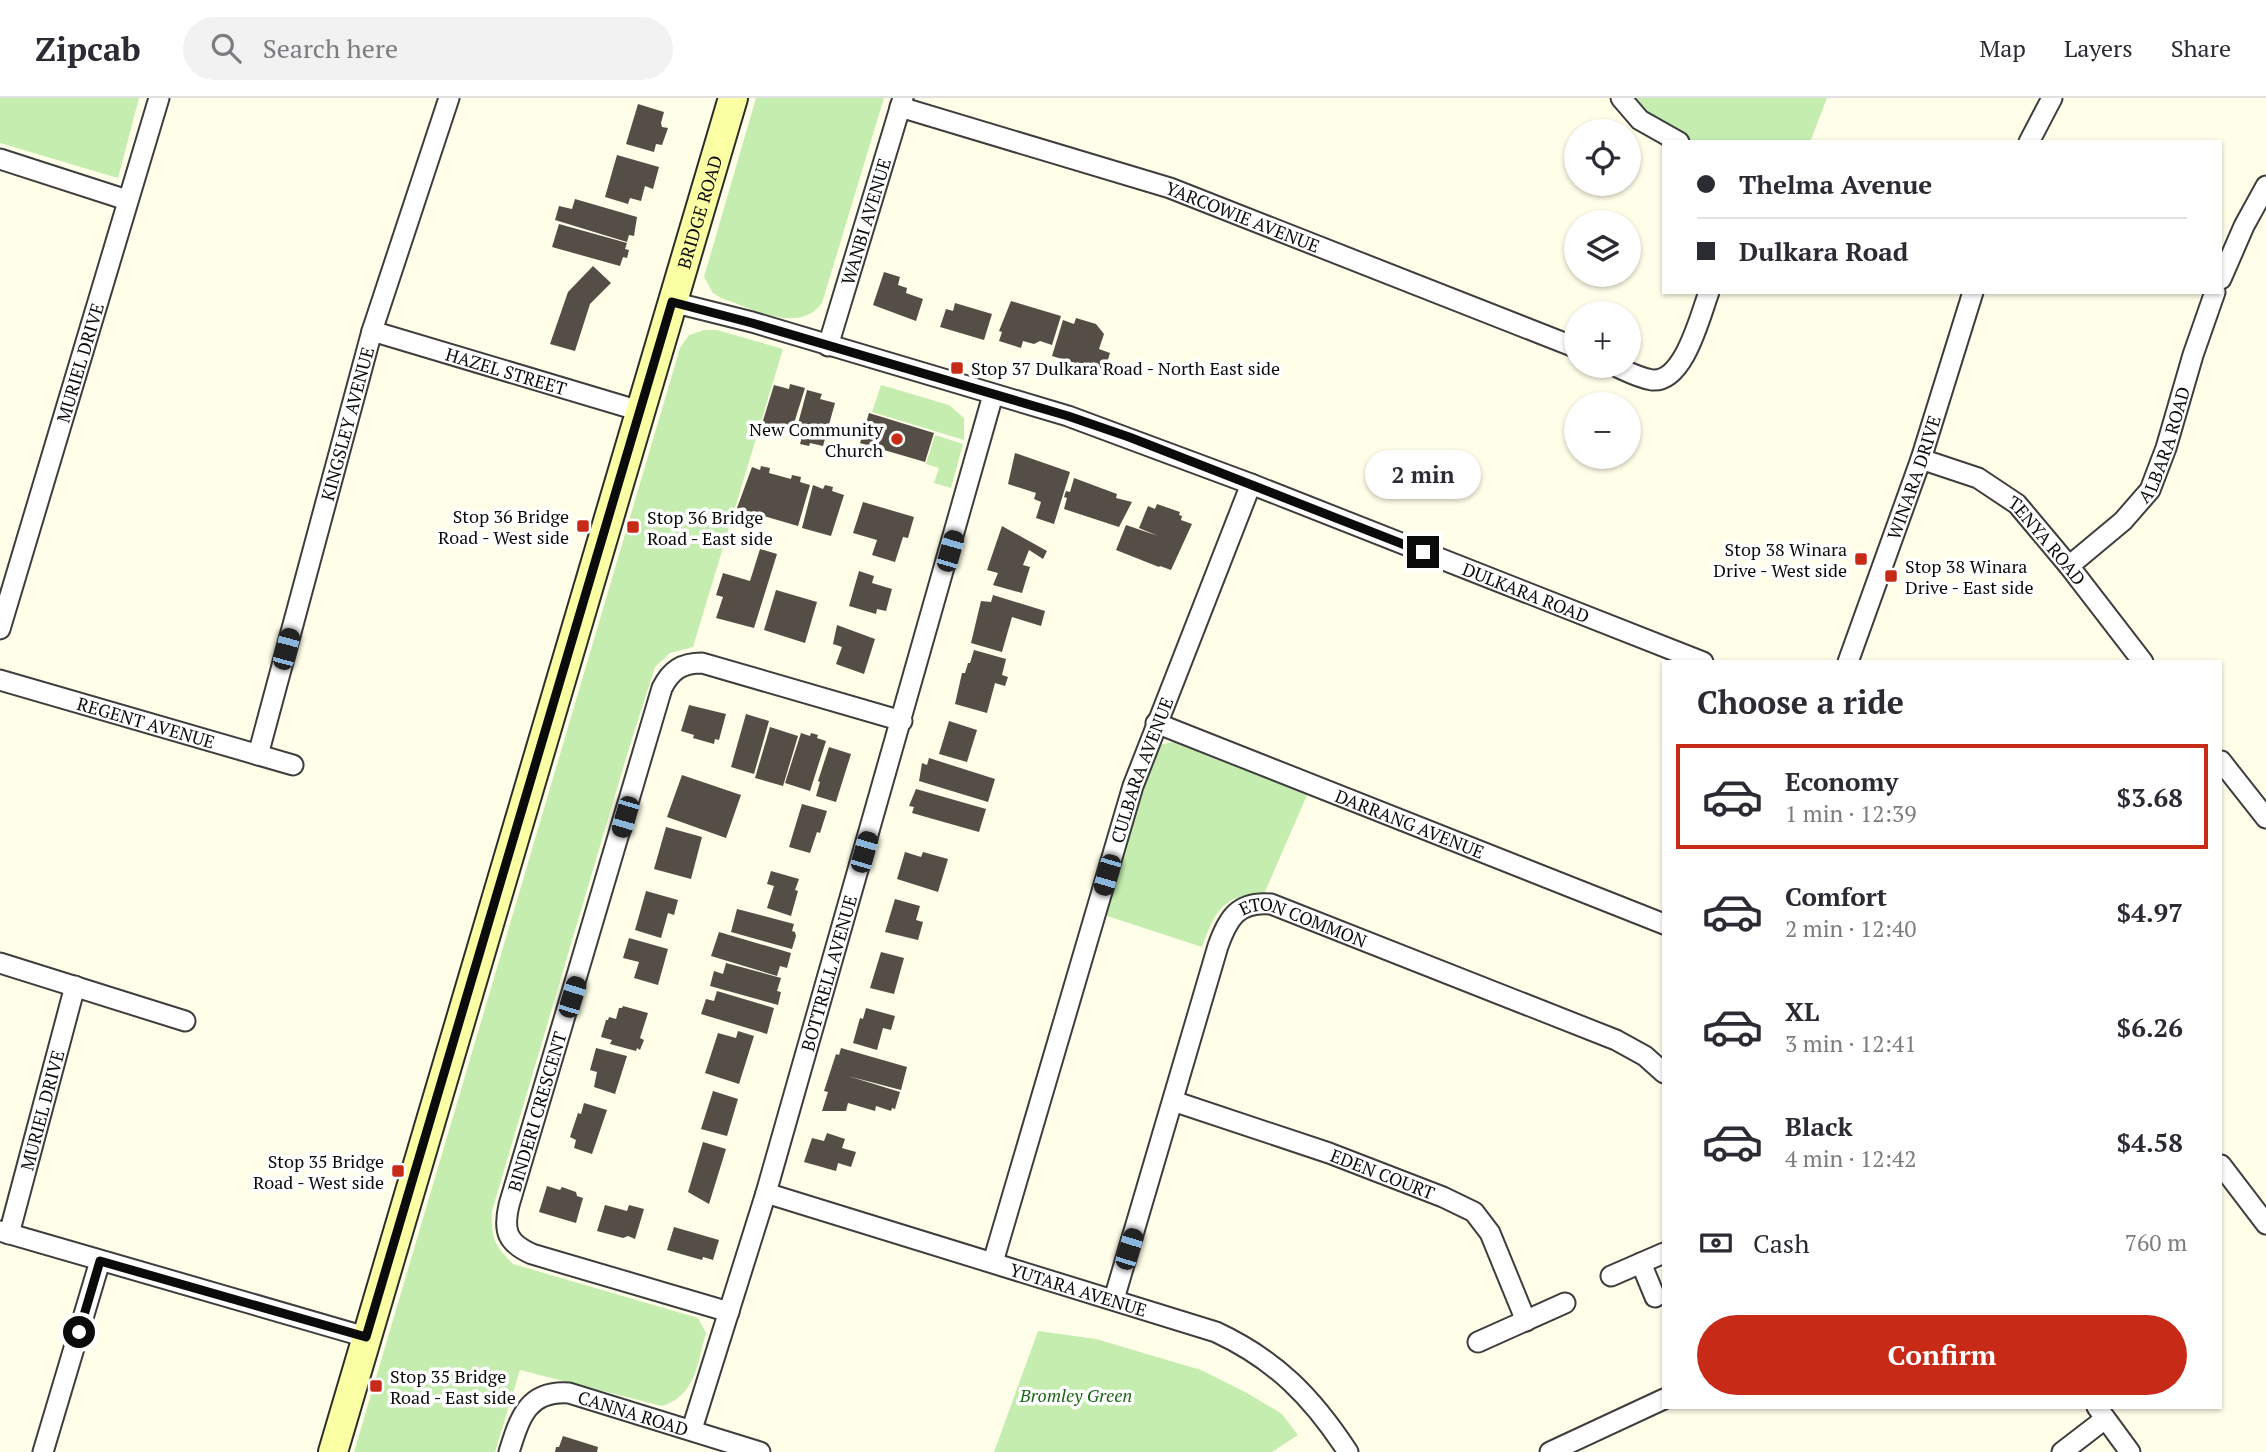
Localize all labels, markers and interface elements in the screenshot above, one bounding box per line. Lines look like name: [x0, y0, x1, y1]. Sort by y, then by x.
search box: [183, 17, 673, 80]
text: Zipcab: [35, 27, 141, 70]
icon: search: [207, 29, 245, 67]
text: Search here: [263, 31, 398, 65]
text: Map: [1979, 32, 2026, 64]
text: Layers: [2064, 32, 2133, 64]
text: Share: [2171, 32, 2231, 64]
map controls: [1564, 119, 1641, 469]
button: locate: [1564, 119, 1641, 196]
street label: BRIDGE ROAD: [671, 152, 727, 272]
street label: WANBI AVENUE: [835, 155, 896, 288]
text: Thelma Avenue: [1739, 167, 1932, 201]
street label: YARCOWIE AVENUE: [1162, 175, 1323, 258]
button: layers: [1564, 210, 1641, 287]
text: Dulkara Road: [1739, 234, 1908, 268]
street label: MURIEL DRIVE: [51, 300, 109, 425]
button: +: [1564, 301, 1641, 378]
street label: HAZEL STREET: [443, 342, 570, 400]
street label: KINGSLEY AVENUE: [315, 344, 379, 503]
place label: Stop 37 Dulkara Road - North East side: [971, 356, 1280, 380]
marker: Stop 37 Dulkara Road - North East side: [949, 360, 965, 376]
street label: ALBARA ROAD: [2132, 384, 2195, 508]
button: −: [1564, 392, 1641, 469]
street label: WINARA DRIVE: [1881, 412, 1946, 543]
place label: New Community Church: [749, 417, 884, 462]
marker: New Community Church: [889, 431, 905, 447]
callout: 2 min: [1365, 450, 1481, 500]
text: 2 min: [1392, 459, 1454, 490]
street label: TENYA ROAD: [2004, 490, 2091, 590]
place label: Stop 36 Bridge Road - West side: [438, 504, 569, 549]
place label: Stop 36 Bridge Road - East side: [647, 505, 773, 550]
marker: Stop 36 Bridge Road - West side: [575, 518, 591, 534]
marker: Stop 36 Bridge Road - East side: [625, 519, 641, 535]
car: [935, 528, 966, 574]
route end: [1407, 536, 1439, 568]
place label: Stop 38 Winara Drive - West side: [1713, 537, 1847, 582]
marker: Stop 38 Winara Drive - West side: [1853, 551, 1869, 567]
place label: Stop 38 Winara Drive - East side: [1905, 554, 2034, 599]
street label: DULKARA ROAD: [1459, 557, 1593, 628]
marker: Stop 38 Winara Drive - East side: [1883, 568, 1899, 584]
car: [271, 626, 302, 672]
text: Choose a ride: [1697, 681, 1904, 723]
street label: REGENT AVENUE: [74, 691, 218, 754]
street label: CULBARA AVENUE: [1105, 694, 1179, 846]
text: Economy: [1785, 764, 1898, 798]
icon: car: [1701, 765, 1764, 828]
text: $3.68: [2117, 780, 2183, 814]
street label: DARRANG AVENUE: [1332, 783, 1488, 864]
car: [610, 794, 641, 840]
text: 1 min · 12:39: [1785, 798, 1917, 829]
car: [849, 829, 880, 875]
car: [1092, 852, 1123, 898]
text: Comfort: [1785, 879, 1887, 913]
icon: car: [1701, 880, 1764, 943]
street label: ETON COMMON: [1235, 891, 1370, 953]
street label: BOTTRELL AVENUE: [795, 892, 862, 1054]
text: $4.97: [2117, 895, 2183, 929]
text: 2 min · 12:40: [1785, 913, 1917, 944]
car: [556, 974, 589, 1020]
text: XL: [1785, 994, 1819, 1028]
icon: car: [1701, 995, 1764, 1058]
text: $6.26: [2117, 1010, 2183, 1044]
text: 3 min · 12:41: [1785, 1028, 1917, 1059]
street label: BINDERI CRESCENT: [502, 1029, 572, 1194]
street label: MURIEL DRIVE: [14, 1047, 69, 1173]
text: Black: [1785, 1109, 1853, 1143]
icon: car: [1701, 1110, 1764, 1173]
text: $4.58: [2117, 1125, 2183, 1159]
street label: EDEN COURT: [1327, 1143, 1438, 1205]
text: 4 min · 12:42: [1785, 1143, 1917, 1174]
place label: Stop 35 Bridge Road - West side: [253, 1149, 384, 1194]
marker: Stop 35 Bridge Road - West side: [390, 1163, 406, 1179]
icon: cash: [1697, 1224, 1735, 1262]
car: [1113, 1226, 1146, 1272]
text: Cash: [1753, 1226, 1809, 1260]
text: 760 m: [2125, 1227, 2187, 1258]
street label: YUTARA AVENUE: [1007, 1257, 1150, 1322]
button: Confirm: [1697, 1315, 2187, 1395]
route start: [63, 1316, 95, 1348]
place label: Stop 35 Bridge Road - East side: [390, 1364, 516, 1409]
marker: Stop 35 Bridge Road - East side: [368, 1378, 384, 1394]
park label: Bromley Green: [1019, 1383, 1132, 1407]
street label: CANNA ROAD: [575, 1384, 692, 1441]

